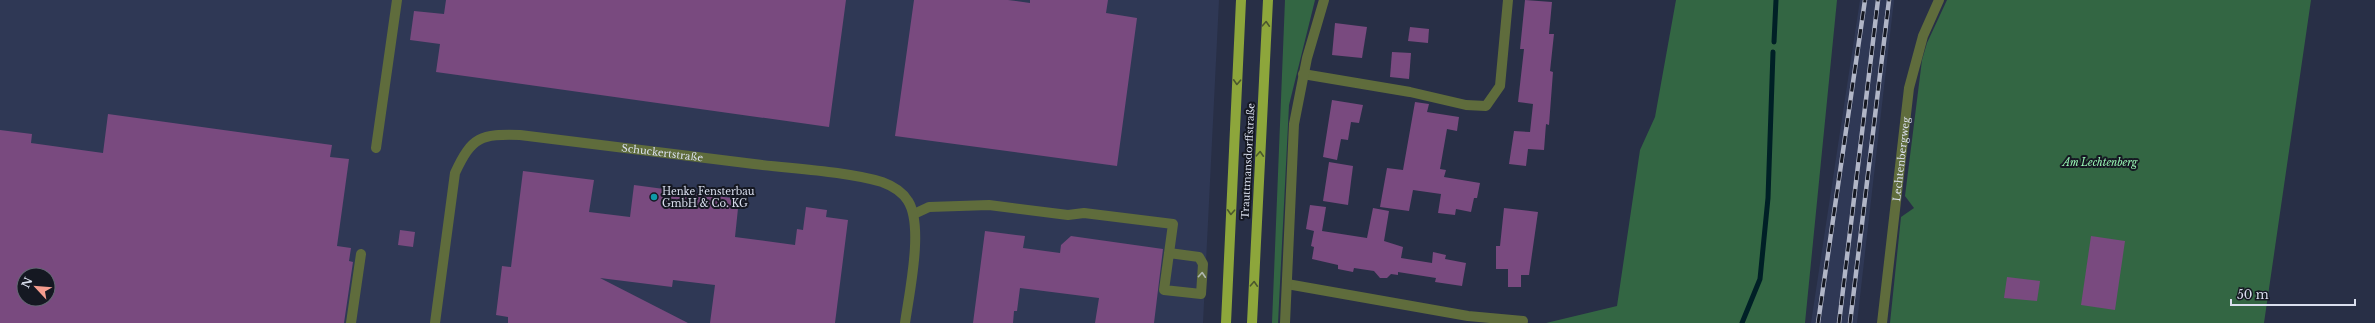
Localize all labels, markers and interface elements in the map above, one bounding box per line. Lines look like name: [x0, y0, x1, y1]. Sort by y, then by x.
one-way arrow: [1262, 21, 1271, 27]
one-way arrow: [1233, 79, 1242, 85]
street label: Trauttmansdorffstraße: [1238, 102, 1258, 219]
street label: Lechtenbergweg: [1890, 115, 1912, 202]
street label: Schuckertstraße: [621, 141, 704, 164]
one-way arrow: [1256, 151, 1264, 157]
park label: Am Lechtenberg: [2061, 156, 2138, 169]
place label: Henke Fensterbau GmbH & Co. KG: [662, 185, 755, 210]
marker: Henke Fensterbau GmbH & Co. KG: [649, 192, 659, 202]
one-way arrow: [1227, 209, 1236, 215]
north arrow: [16, 267, 56, 307]
one-way arrow: [1198, 272, 1207, 278]
text: N: [18, 274, 36, 290]
one-way arrow: [1250, 281, 1258, 287]
scale bar: [2231, 281, 2355, 307]
text: 50 m: [2237, 287, 2269, 302]

